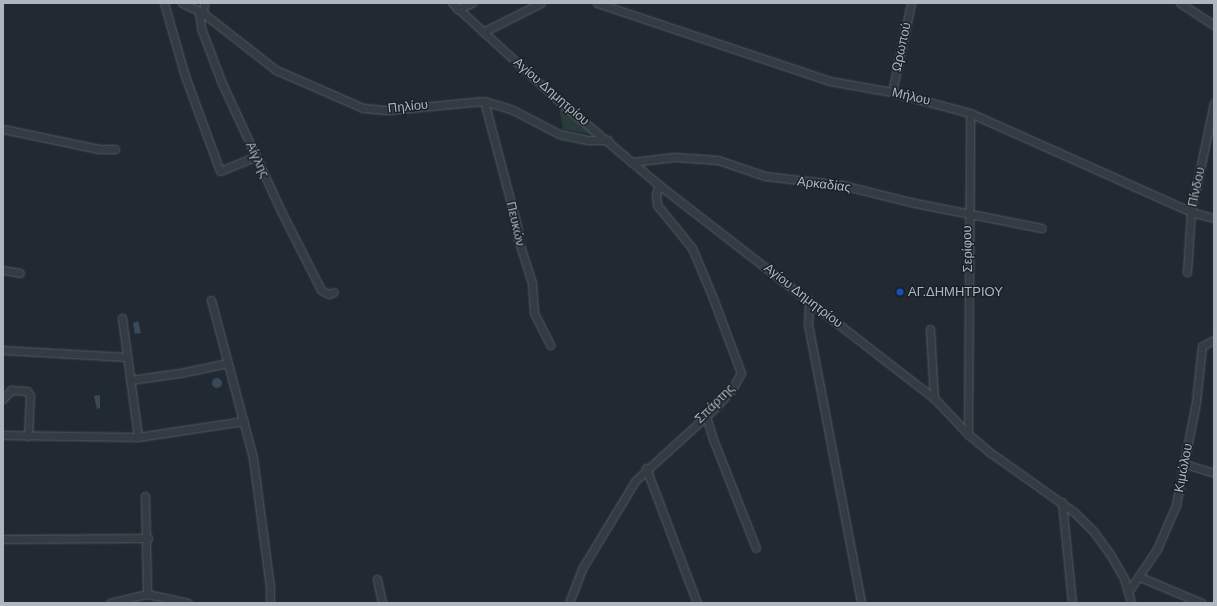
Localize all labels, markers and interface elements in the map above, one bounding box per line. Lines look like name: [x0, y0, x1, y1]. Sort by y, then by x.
street label: Ωρωπού: [889, 21, 915, 73]
street label: Αγίου Δημητρίου: [510, 55, 592, 129]
street label: Μήλου: [890, 85, 932, 109]
street label: Πηλίου: [387, 97, 429, 117]
street label: Αίγλης: [242, 139, 272, 181]
street label: Πίνδου: [1185, 166, 1209, 208]
street label: Αρκαδίας: [796, 174, 852, 196]
street label: Πευκών: [502, 200, 528, 248]
street label: Σερίφου: [960, 225, 976, 273]
street label: Αγίου Δημητρίου: [760, 260, 846, 332]
place label: ΑΓ.ΔΗΜΗΤΡΙΟΥ: [908, 284, 1003, 300]
marker: ΑΓ.ΔΗΜΗΤΡΙΟΥ: [895, 287, 905, 297]
street label: Σπάρτης: [692, 381, 738, 427]
street label: Κιμώλου: [1172, 442, 1196, 494]

